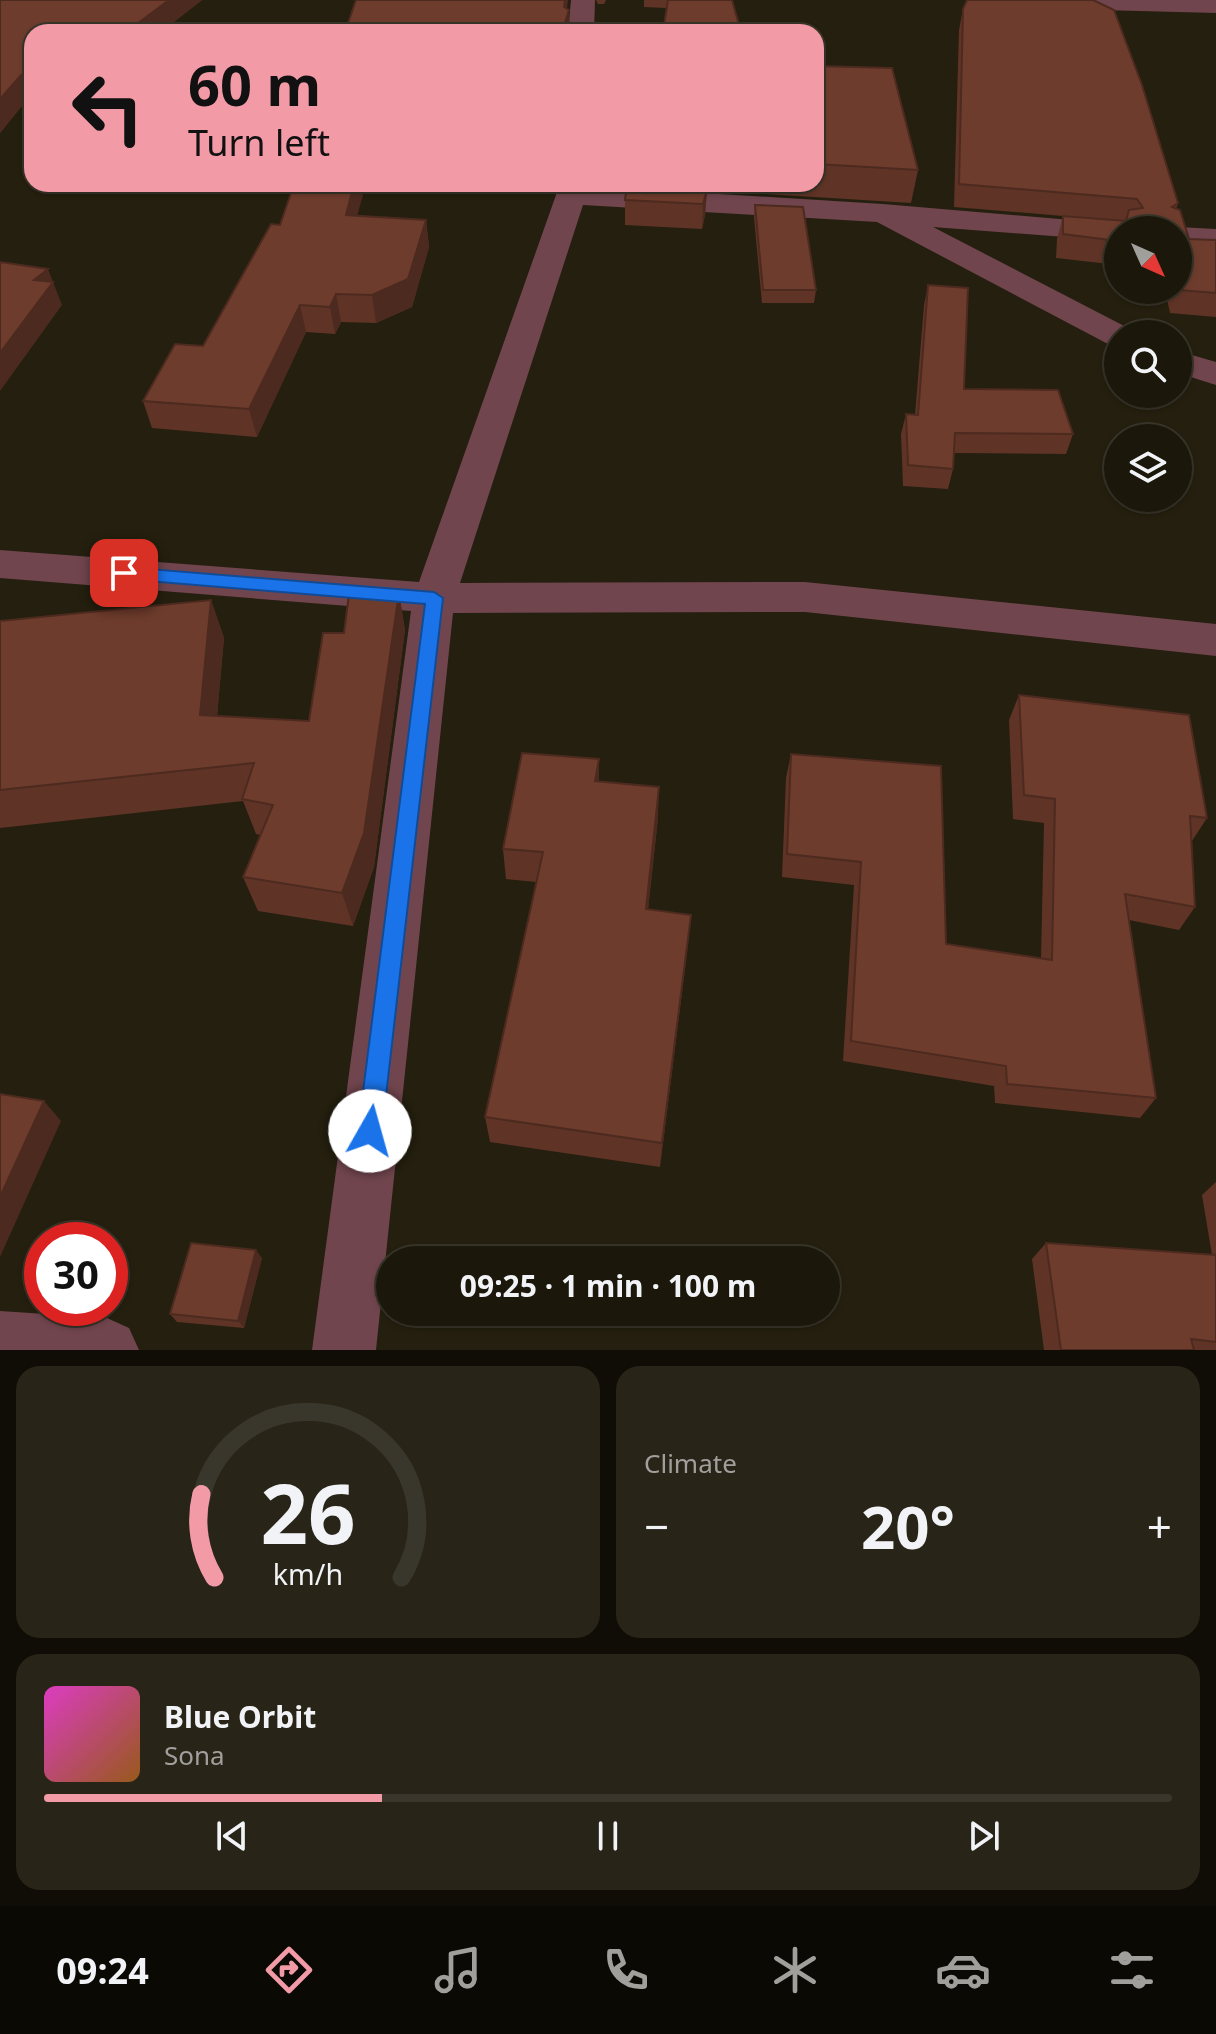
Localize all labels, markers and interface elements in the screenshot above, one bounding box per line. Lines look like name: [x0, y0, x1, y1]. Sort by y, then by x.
text: 60 m: [188, 46, 321, 122]
icon: left: [56, 56, 160, 160]
text: Turn left: [188, 118, 330, 167]
north arrow: [1104, 216, 1192, 304]
map controls: [1104, 216, 1192, 512]
button: search: [1104, 320, 1192, 408]
button: layers: [1104, 424, 1192, 512]
pin: [90, 539, 158, 607]
icon: arrive: [102, 551, 146, 595]
position arrow: [328, 1089, 412, 1173]
speed limit sign: 30: [24, 1222, 128, 1326]
text: 09:25 · 1 min · 100 m: [460, 1265, 756, 1306]
text: Climate: [644, 1445, 737, 1481]
text: 26: [260, 1455, 356, 1568]
text: 20°: [861, 1485, 955, 1567]
text: −: [644, 1496, 669, 1556]
text: +: [1147, 1496, 1172, 1556]
text: km/h: [273, 1554, 343, 1593]
text: Blue Orbit: [164, 1696, 316, 1737]
text: Sona: [164, 1737, 225, 1773]
icon: previous: [210, 1814, 254, 1858]
icon: pause: [586, 1814, 630, 1858]
icon: next: [962, 1814, 1006, 1858]
icon: directions: [261, 1942, 317, 1998]
icon: music: [430, 1942, 486, 1998]
icon: phone: [598, 1942, 654, 1998]
icon: climate: [767, 1942, 823, 1998]
icon: car: [935, 1942, 991, 1998]
icon: filters: [1104, 1942, 1160, 1998]
text: 09:24: [56, 1946, 149, 1995]

